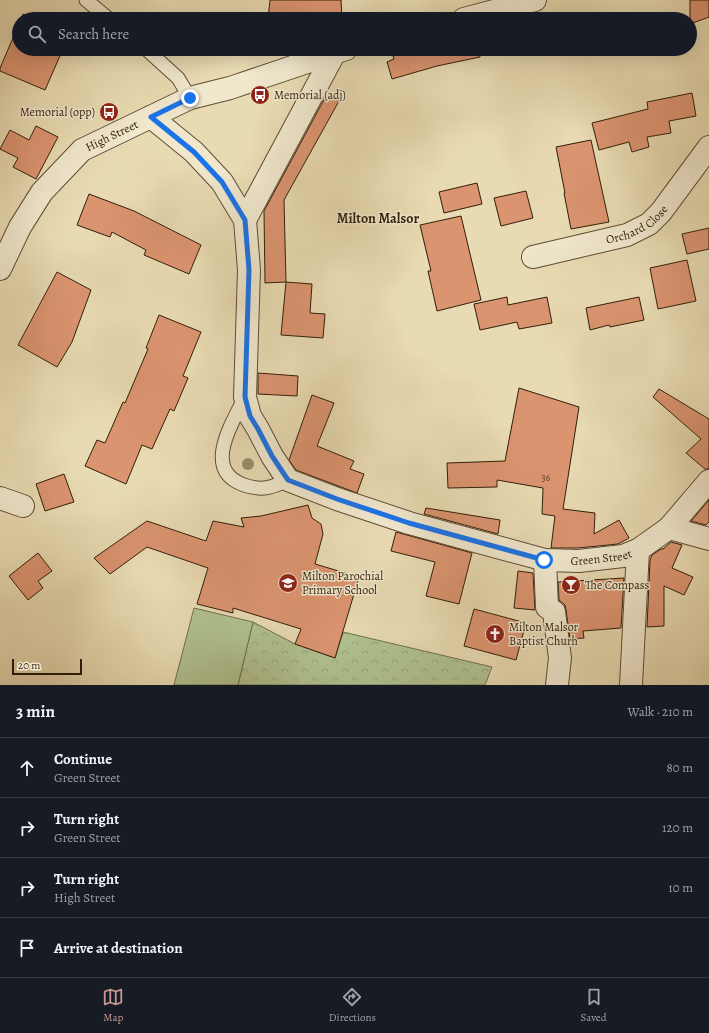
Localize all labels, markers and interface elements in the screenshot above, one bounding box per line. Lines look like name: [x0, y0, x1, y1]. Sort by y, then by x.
search box: [12, 12, 697, 56]
icon: search: [26, 23, 48, 45]
text: Search here: [58, 24, 129, 44]
bus stop icon: Memorial (adj): [249, 84, 271, 106]
place label: Memorial (adj): [274, 87, 346, 103]
route end: [181, 89, 199, 107]
bus stop icon: Memorial (opp): [98, 101, 120, 123]
place label: Memorial (opp): [20, 104, 95, 120]
street label: High Street: [83, 116, 141, 155]
street label: Orchard Close: [604, 202, 671, 248]
district label: Milton Malsor: [337, 209, 419, 228]
house number: 36: [542, 471, 551, 484]
street label: Green Street: [570, 545, 634, 569]
route start: [535, 551, 553, 569]
place label: Milton Parochial Primary School: [302, 568, 383, 598]
school or university icon: Milton Parochial Primary School: [277, 572, 299, 594]
bar icon: The Compass: [560, 574, 582, 596]
place label: The Compass: [585, 577, 650, 593]
place label: Milton Malsor Baptist Churh: [509, 619, 579, 649]
church icon: Milton Malsor Baptist Churh: [484, 623, 506, 645]
scale bar: [12, 657, 82, 676]
text: 20 m: [18, 658, 40, 673]
text: 3 min: [16, 700, 55, 723]
text: Walk · 210 m: [628, 703, 693, 720]
text: Continue: [54, 749, 112, 769]
icon: ahead: [16, 757, 38, 779]
text: 80 m: [666, 759, 693, 776]
text: Green Street: [54, 769, 121, 786]
text: Turn right: [54, 809, 119, 829]
icon: right: [16, 817, 38, 839]
text: 120 m: [662, 819, 693, 836]
text: Green Street: [54, 829, 121, 846]
text: Turn right: [54, 869, 119, 889]
icon: right: [16, 877, 38, 899]
text: 10 m: [668, 879, 693, 896]
text: High Street: [54, 889, 115, 906]
icon: arrive: [16, 937, 38, 959]
text: Arrive at destination: [54, 938, 183, 958]
tab: Map: [102, 986, 124, 1025]
tab: Directions: [329, 986, 376, 1025]
tab: Saved: [581, 986, 607, 1025]

